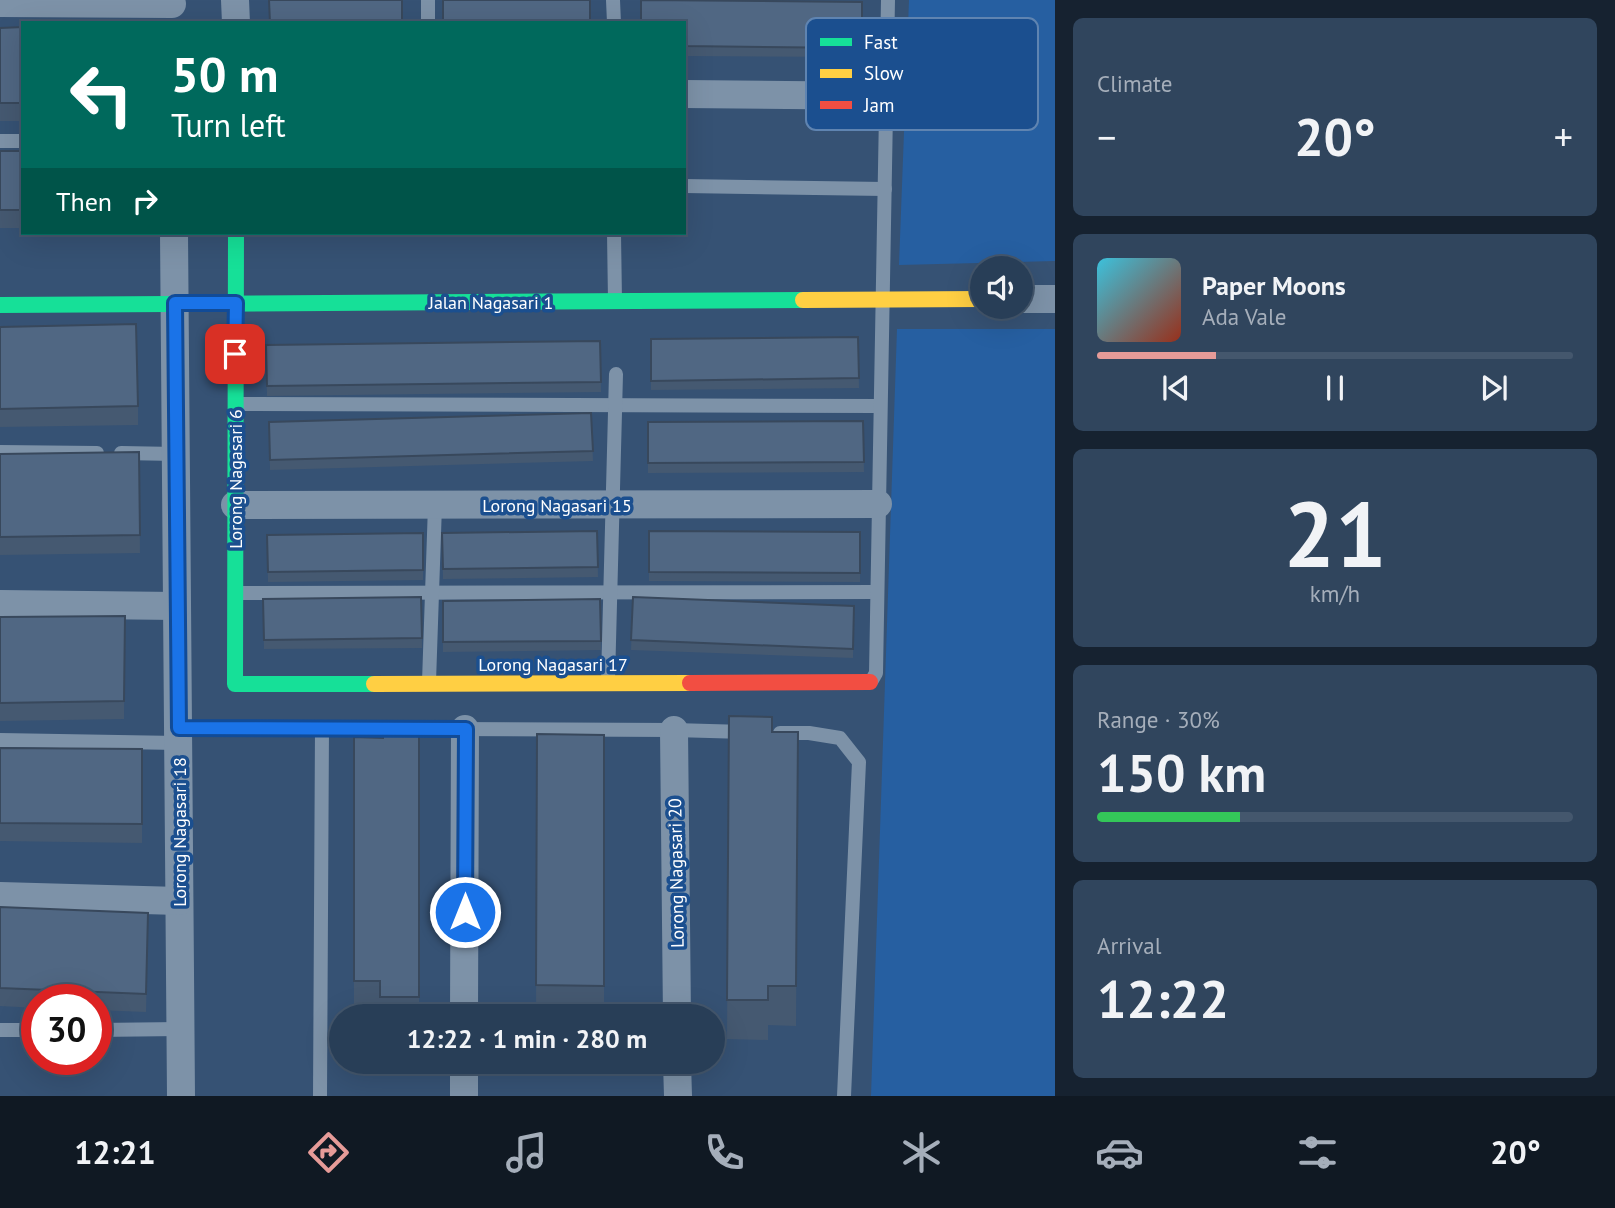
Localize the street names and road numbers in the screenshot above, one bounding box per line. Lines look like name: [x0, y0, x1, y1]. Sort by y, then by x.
street label: Jalan Nagasari 1: [428, 291, 553, 314]
street label: Lorong Nagasari 6: [224, 409, 247, 549]
street label: Lorong Nagasari 15: [482, 494, 632, 517]
street label: Lorong Nagasari 17: [478, 653, 628, 676]
street label: Lorong Nagasari 18: [168, 757, 191, 907]
street label: Lorong Nagasari 20: [663, 798, 689, 948]

